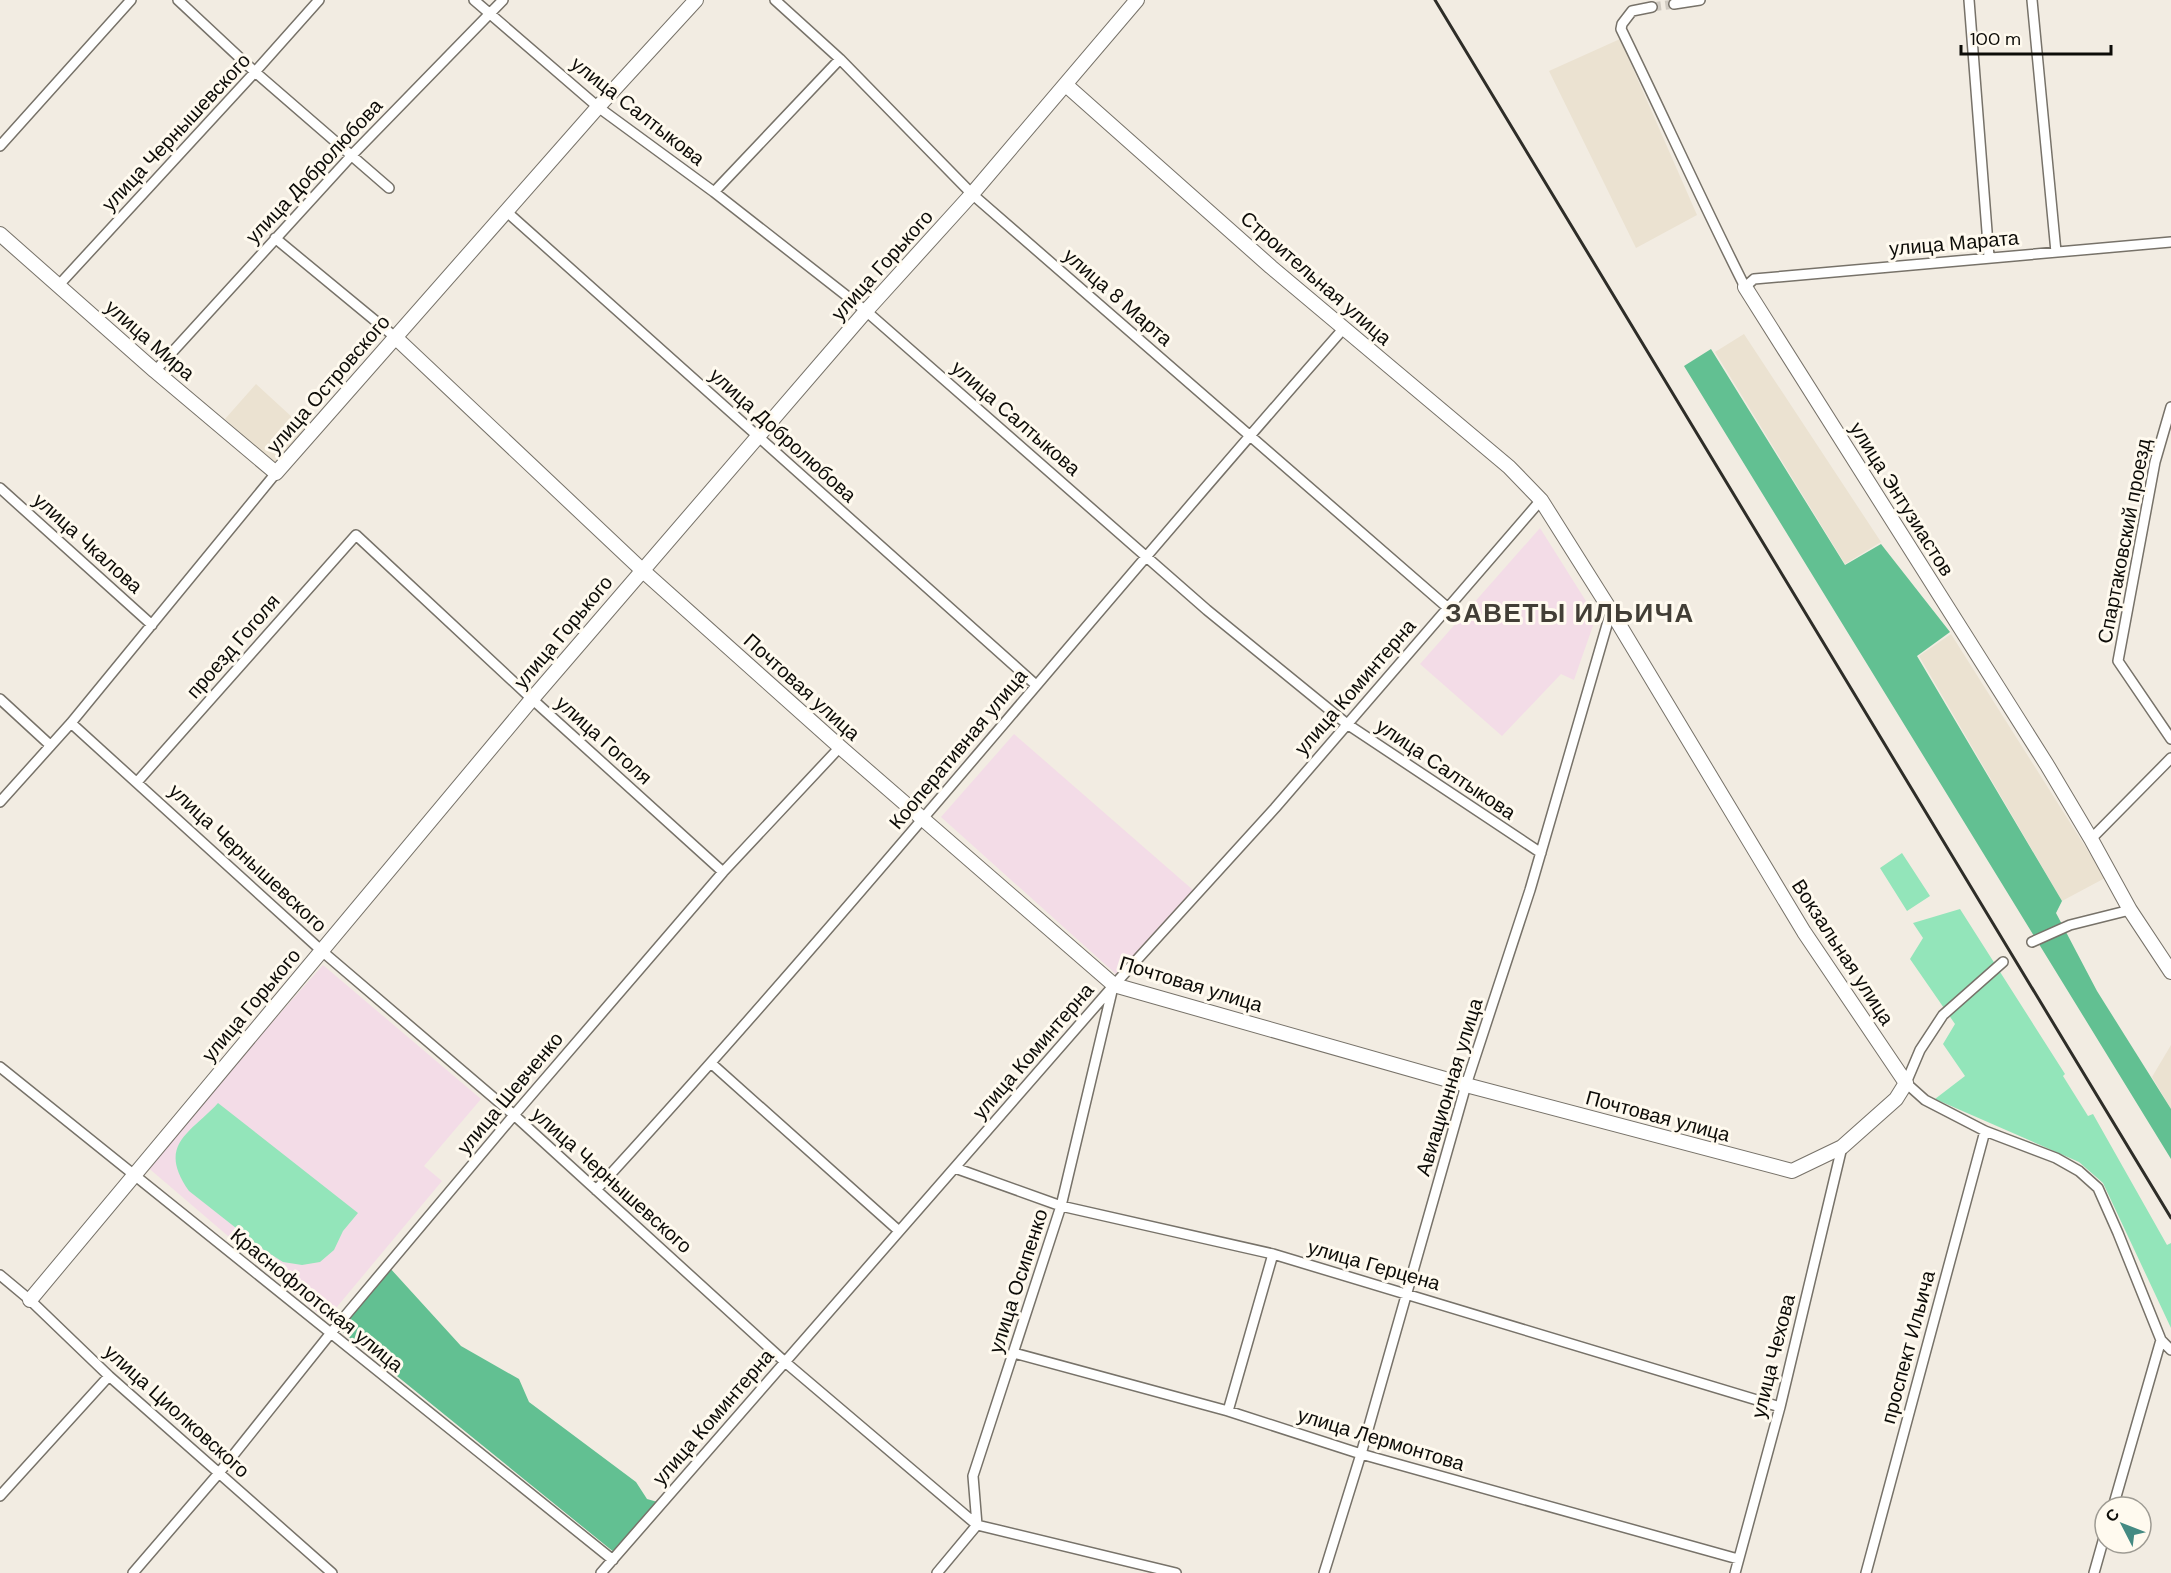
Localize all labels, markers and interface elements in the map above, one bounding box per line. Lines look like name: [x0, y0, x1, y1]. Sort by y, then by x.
scale bar: [1961, 18, 2111, 56]
text: 100 m: [1970, 27, 2021, 51]
street label: улица Чернышевского: [96, 47, 256, 217]
street label: улица Салтыкова: [566, 51, 711, 172]
street label: улица Добролюбова: [240, 92, 389, 249]
street label: улица Горького: [825, 204, 939, 326]
street label: Строительная улица: [1235, 205, 1398, 351]
street label: улица Марата: [1888, 224, 2021, 262]
street label: улица 8 Марта: [1058, 242, 1179, 352]
street label: улица Мира: [100, 294, 201, 387]
street label: улица Островского: [261, 309, 395, 459]
street label: улица Салтыкова: [946, 355, 1087, 482]
street label: улица Добролюбова: [704, 362, 863, 509]
street label: улица Энтузиастов: [1844, 417, 1960, 581]
street label: Спартаковский проезд: [2091, 436, 2157, 646]
street label: улица Чкалова: [28, 487, 149, 600]
street label: улица Горького: [508, 570, 618, 694]
street label: проезд Гоголя: [180, 588, 286, 704]
district label: ЗАВЕТЫ ИЛЬИЧА: [1445, 596, 1695, 630]
street label: улица Коминтерна: [1289, 613, 1422, 761]
street label: Почтовая улица: [738, 628, 866, 747]
street label: Кооперативная улица: [883, 663, 1033, 835]
street label: улица Гоголя: [550, 690, 658, 790]
street label: улица Салтыкова: [1371, 713, 1522, 826]
street label: улица Чернышевского: [163, 778, 333, 938]
street label: Вокзальная улица: [1786, 874, 1900, 1031]
street label: улица Горького: [196, 943, 306, 1067]
street label: Почтовая улица: [1116, 950, 1266, 1018]
street label: улица Коминтерна: [967, 977, 1100, 1125]
street label: Авиационная улица: [1410, 994, 1489, 1179]
street label: улица Шевченко: [451, 1026, 569, 1160]
street label: Почтовая улица: [1583, 1084, 1734, 1148]
street label: улица Чернышевского: [526, 1101, 698, 1259]
street label: улица Осипенко: [982, 1206, 1054, 1356]
street label: Краснофлотская улица: [225, 1222, 409, 1378]
street label: улица Герцена: [1305, 1234, 1444, 1297]
street label: проспект Ильича: [1875, 1267, 1941, 1427]
street label: улица Чехова: [1745, 1291, 1801, 1421]
street label: улица Циолковского: [99, 1339, 255, 1483]
street label: улица Коминтерна: [647, 1343, 780, 1491]
street label: улица Лермонтова: [1294, 1401, 1468, 1477]
north arrow: [2093, 1495, 2153, 1555]
text: С: [2101, 1504, 2124, 1527]

